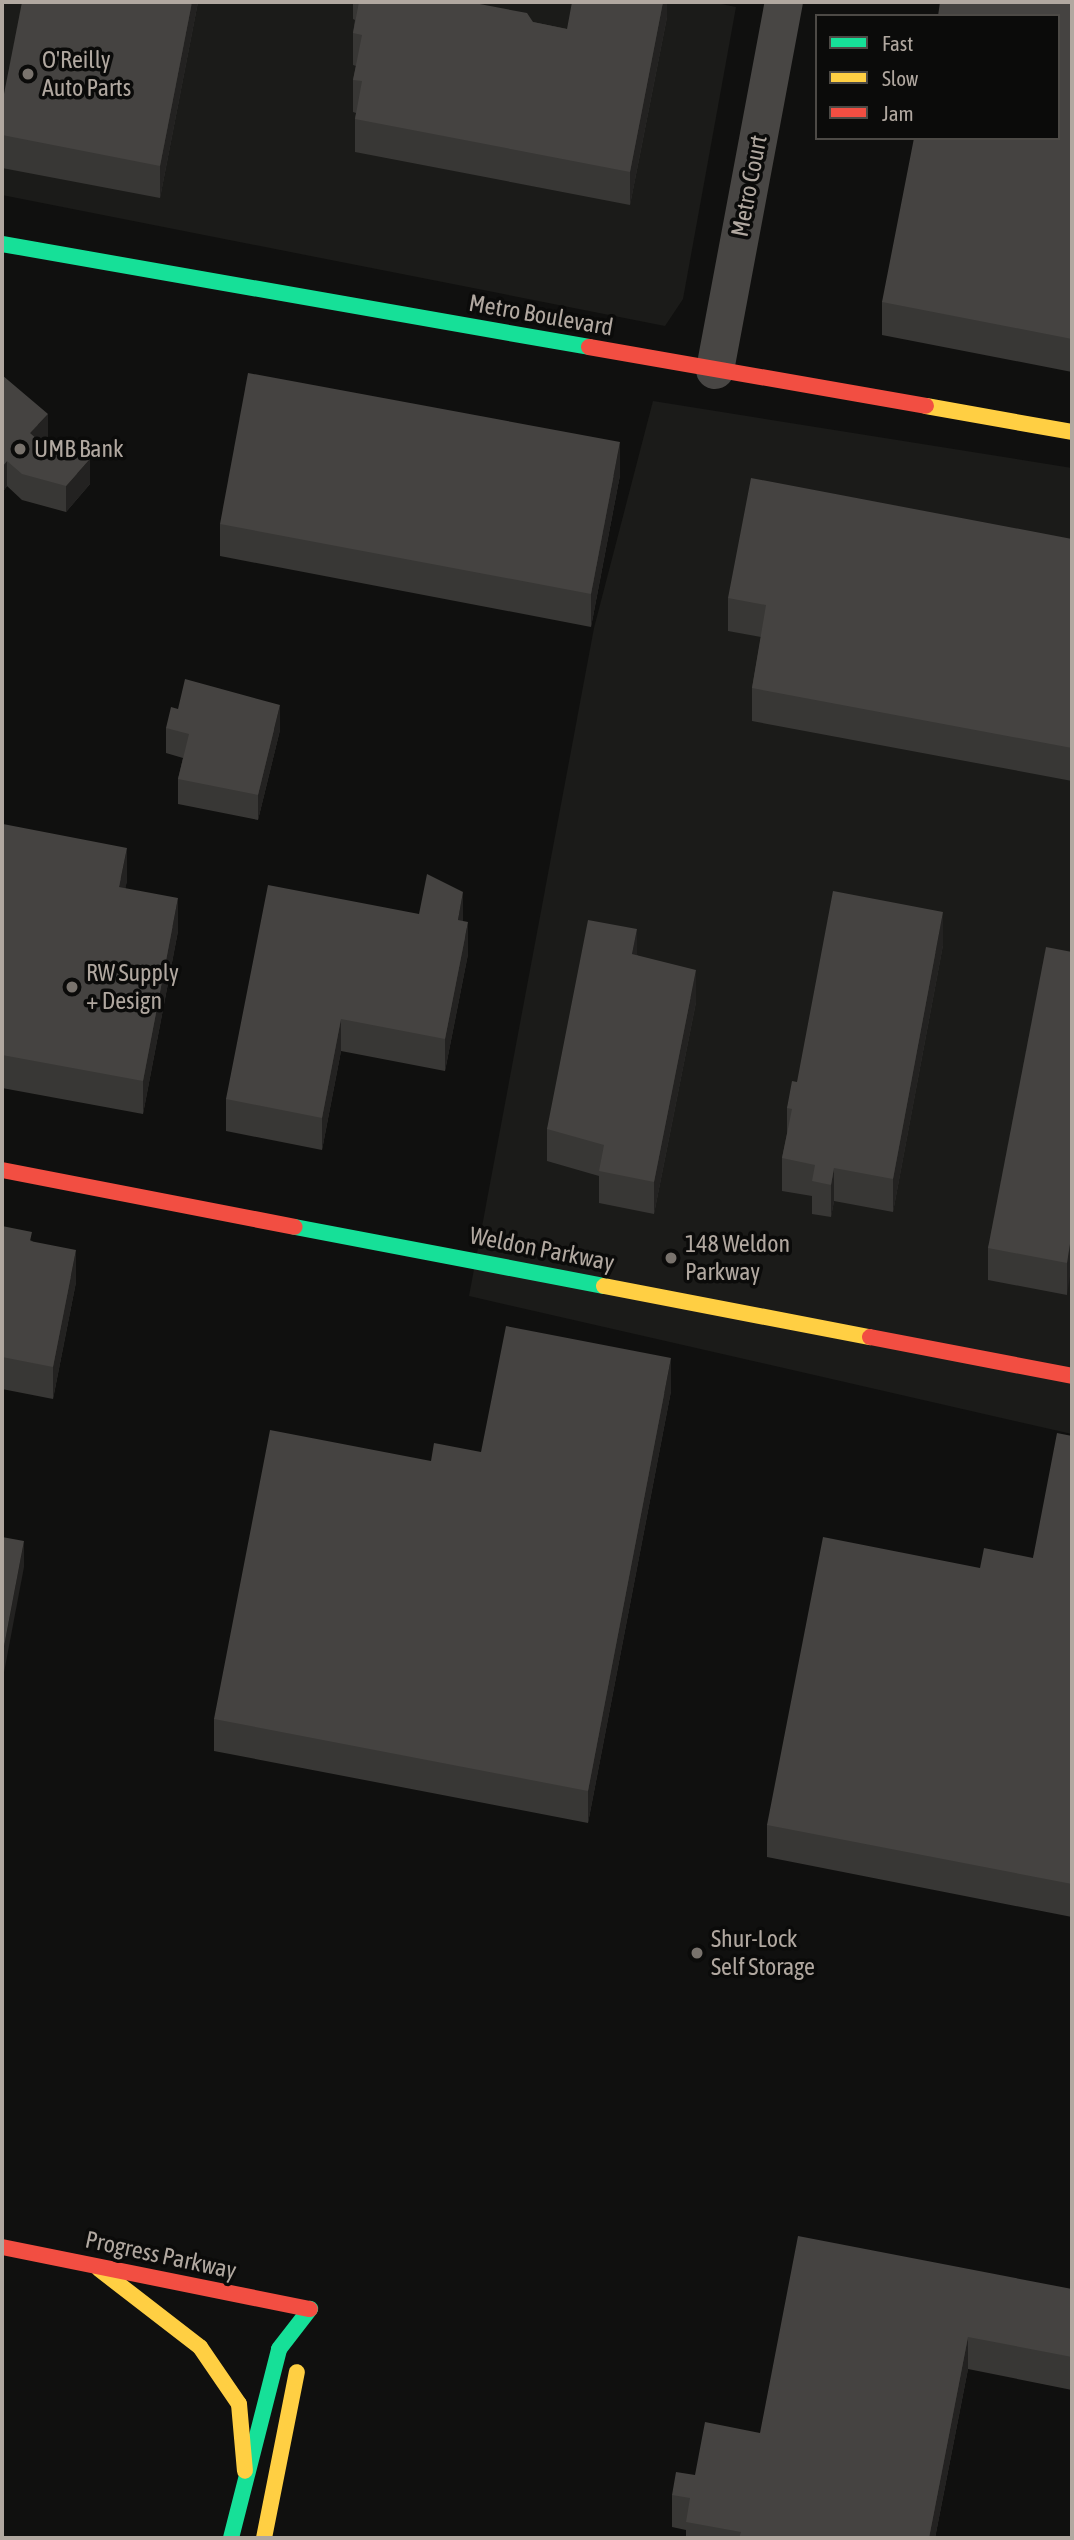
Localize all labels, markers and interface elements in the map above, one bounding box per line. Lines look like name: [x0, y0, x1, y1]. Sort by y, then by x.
legend: [815, 14, 1060, 140]
text: Fast: [882, 31, 913, 55]
place label: O'Reilly Auto Parts: [42, 46, 131, 102]
marker: O'Reilly Auto Parts: [20, 66, 36, 82]
text: Slow: [882, 66, 918, 90]
text: Jam: [882, 101, 914, 125]
street label: Metro Court: [725, 133, 773, 239]
street label: Metro Boulevard: [467, 288, 615, 342]
place label: UMB Bank: [34, 435, 124, 463]
marker: UMB Bank: [12, 441, 28, 457]
place label: RW Supply + Design: [86, 959, 179, 1015]
marker: RW Supply + Design: [64, 979, 80, 995]
street label: Weldon Parkway: [467, 1221, 617, 1277]
place label: 148 Weldon Parkway: [685, 1230, 790, 1286]
marker: 148 Weldon Parkway: [663, 1250, 679, 1266]
place label: Shur-Lock Self Storage: [711, 1925, 815, 1981]
marker: Shur-Lock Self Storage: [689, 1945, 705, 1961]
street label: Progress Parkway: [83, 2225, 239, 2285]

